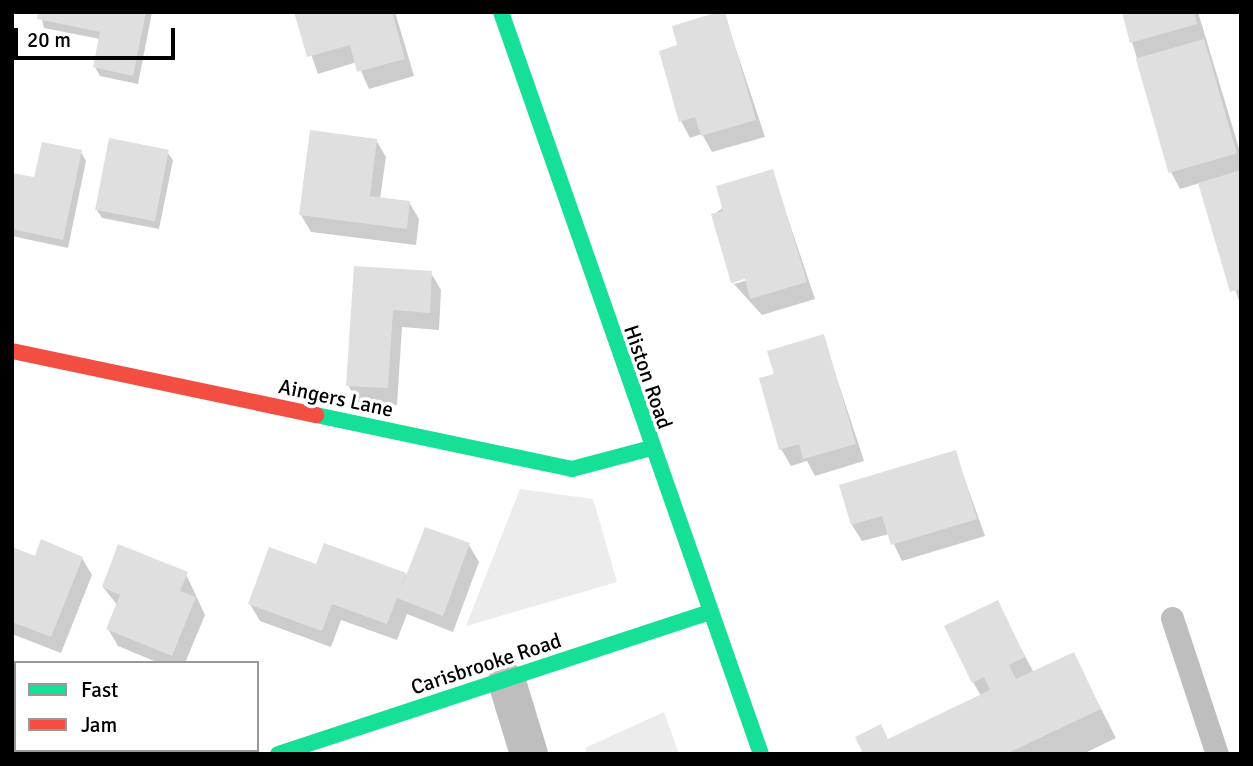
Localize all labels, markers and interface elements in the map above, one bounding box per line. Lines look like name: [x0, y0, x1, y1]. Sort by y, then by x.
scale bar: [18, 14, 178, 58]
text: 20 m: [27, 27, 71, 53]
street label: Histon Road: [618, 322, 678, 432]
street label: Aingers Lane: [276, 374, 396, 422]
street label: Carisbrooke Road: [408, 628, 564, 700]
legend: [14, 661, 259, 752]
text: Fast: [81, 677, 118, 703]
text: Jam: [81, 712, 117, 738]

